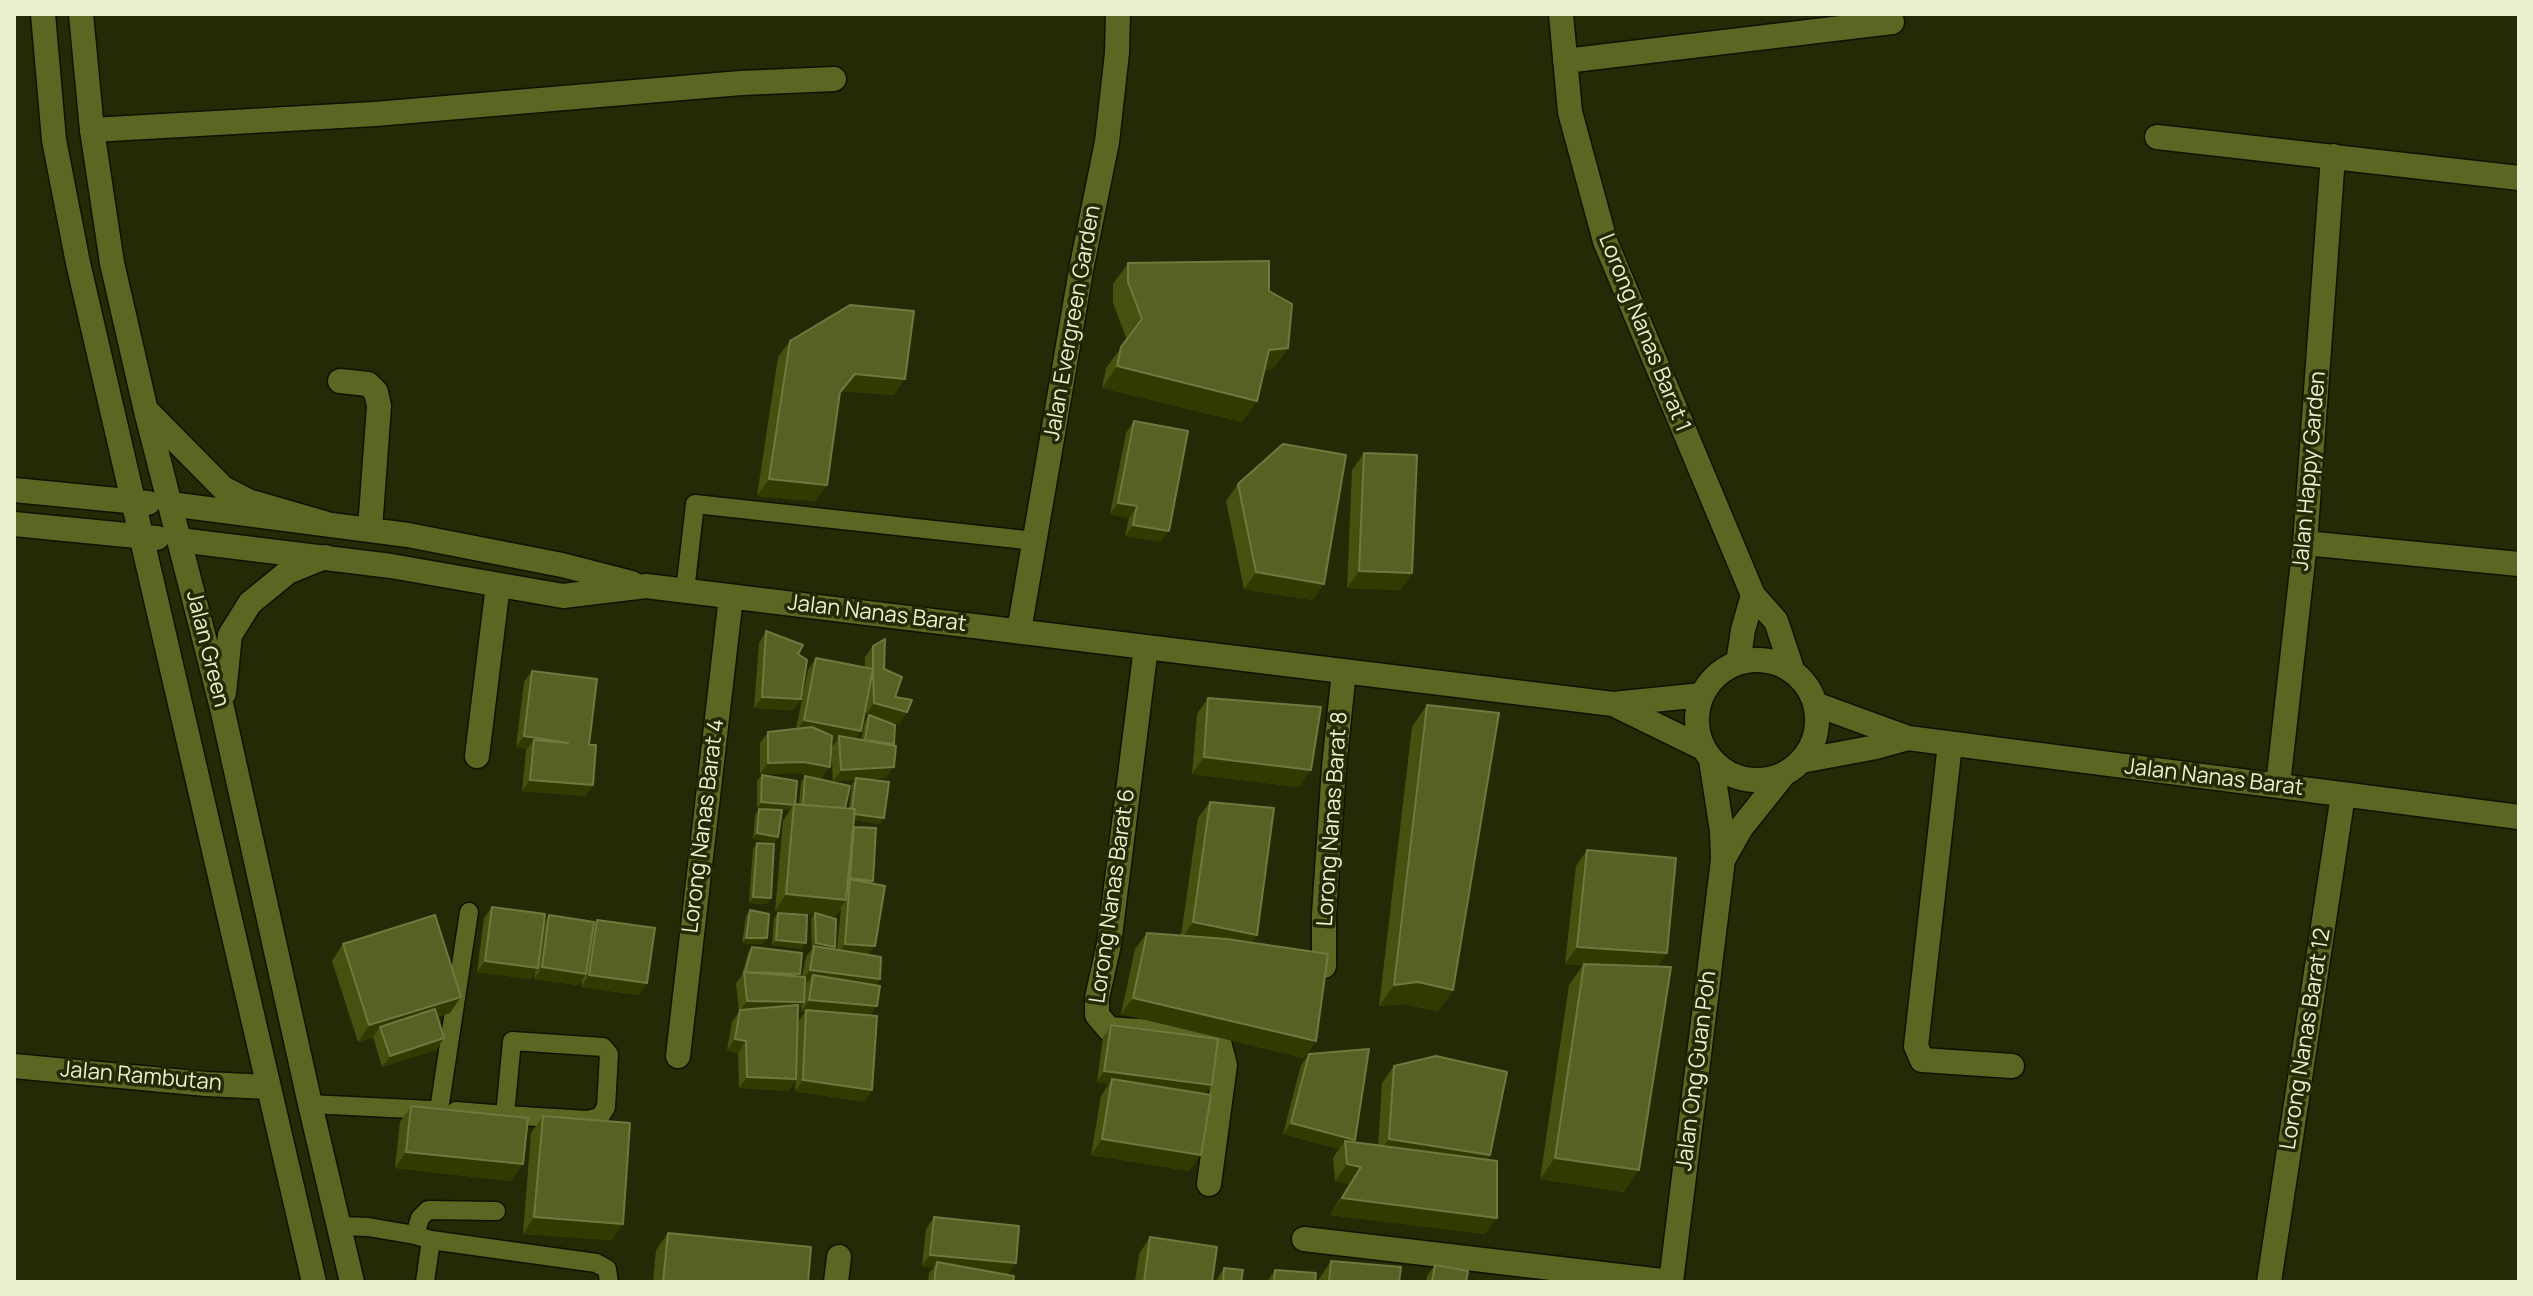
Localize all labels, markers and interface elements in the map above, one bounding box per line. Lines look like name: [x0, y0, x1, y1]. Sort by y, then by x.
street label: Jalan Evergreen Garden: [1039, 203, 1107, 443]
street label: Lorong Nanas Barat 1: [1592, 230, 1696, 436]
street label: Jalan Happy Garden: [2288, 370, 2332, 572]
street label: Jalan Green: [180, 588, 234, 710]
street label: Jalan Nanas Barat: [786, 590, 968, 638]
street label: Lorong Nanas Barat 8: [1312, 711, 1354, 927]
street label: Lorong Nanas Barat 4: [678, 717, 730, 935]
street label: Jalan Nanas Barat: [2123, 754, 2305, 802]
street label: Lorong Nanas Barat 6: [1085, 787, 1141, 1005]
street label: Lorong Nanas Barat 12: [2275, 926, 2337, 1152]
street label: Jalan Ong Guan Poh: [1672, 970, 1722, 1172]
street label: Jalan Rambutan: [59, 1057, 223, 1097]

